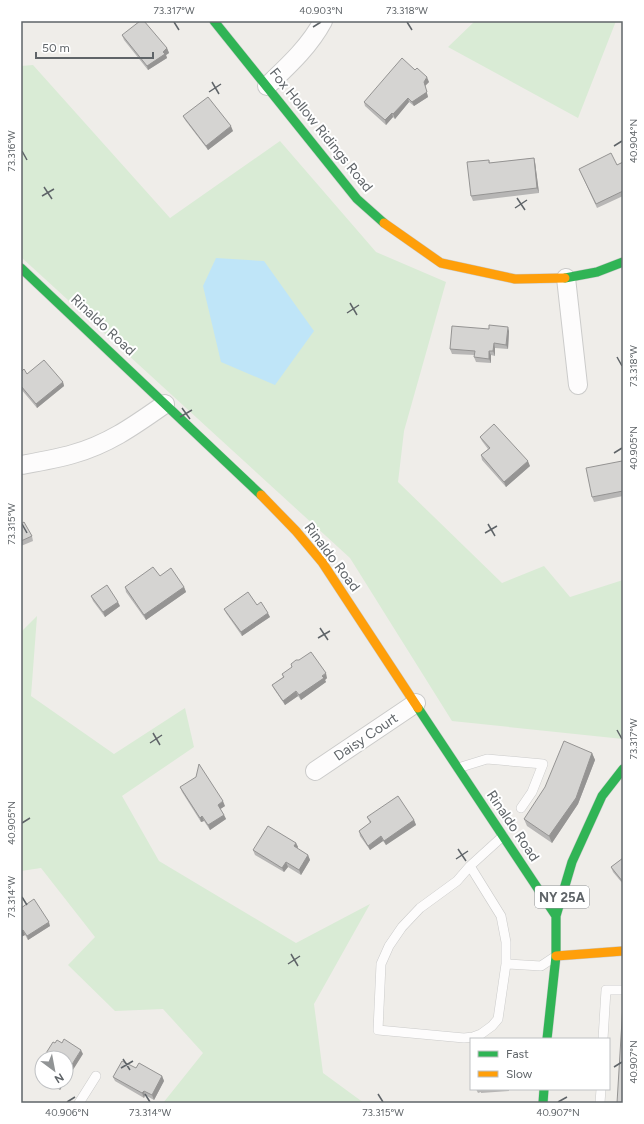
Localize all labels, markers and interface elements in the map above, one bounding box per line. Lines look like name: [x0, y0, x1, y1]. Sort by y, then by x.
text: 73.317°W: [153, 4, 195, 17]
text: 40.903°N: [299, 4, 343, 17]
text: 73.318°W: [386, 4, 428, 17]
scale bar: [36, 34, 153, 60]
text: 50 m: [42, 41, 70, 55]
street label: Fox Hollow Ridings Road: [266, 65, 376, 195]
text: 40.904°N: [627, 119, 640, 163]
text: 73.316°W: [5, 130, 18, 172]
street label: Rinaldo Road: [67, 291, 139, 359]
text: 73.318°W: [627, 345, 640, 387]
text: 40.905°N: [627, 426, 640, 470]
text: 73.315°W: [5, 503, 18, 545]
street label: Rinaldo Road: [301, 519, 363, 595]
street label: Daisy Court: [331, 709, 401, 765]
text: 73.317°W: [627, 718, 640, 760]
street label: Rinaldo Road: [483, 787, 543, 865]
text: 40.905°N: [5, 801, 18, 845]
text: 73.314°W: [5, 876, 18, 918]
road number: NY 25A: [535, 886, 589, 908]
legend: [470, 1038, 610, 1090]
text: 40.907°N: [627, 1040, 640, 1084]
text: Fast: [506, 1047, 529, 1061]
north arrow: [34, 1050, 74, 1090]
text: Slow: [506, 1067, 533, 1081]
text: N: [52, 1070, 66, 1086]
text: 40.906°N: [45, 1106, 89, 1119]
text: 73.314°W: [129, 1106, 171, 1119]
text: 73.315°W: [362, 1106, 404, 1119]
text: 40.907°N: [536, 1106, 580, 1119]

